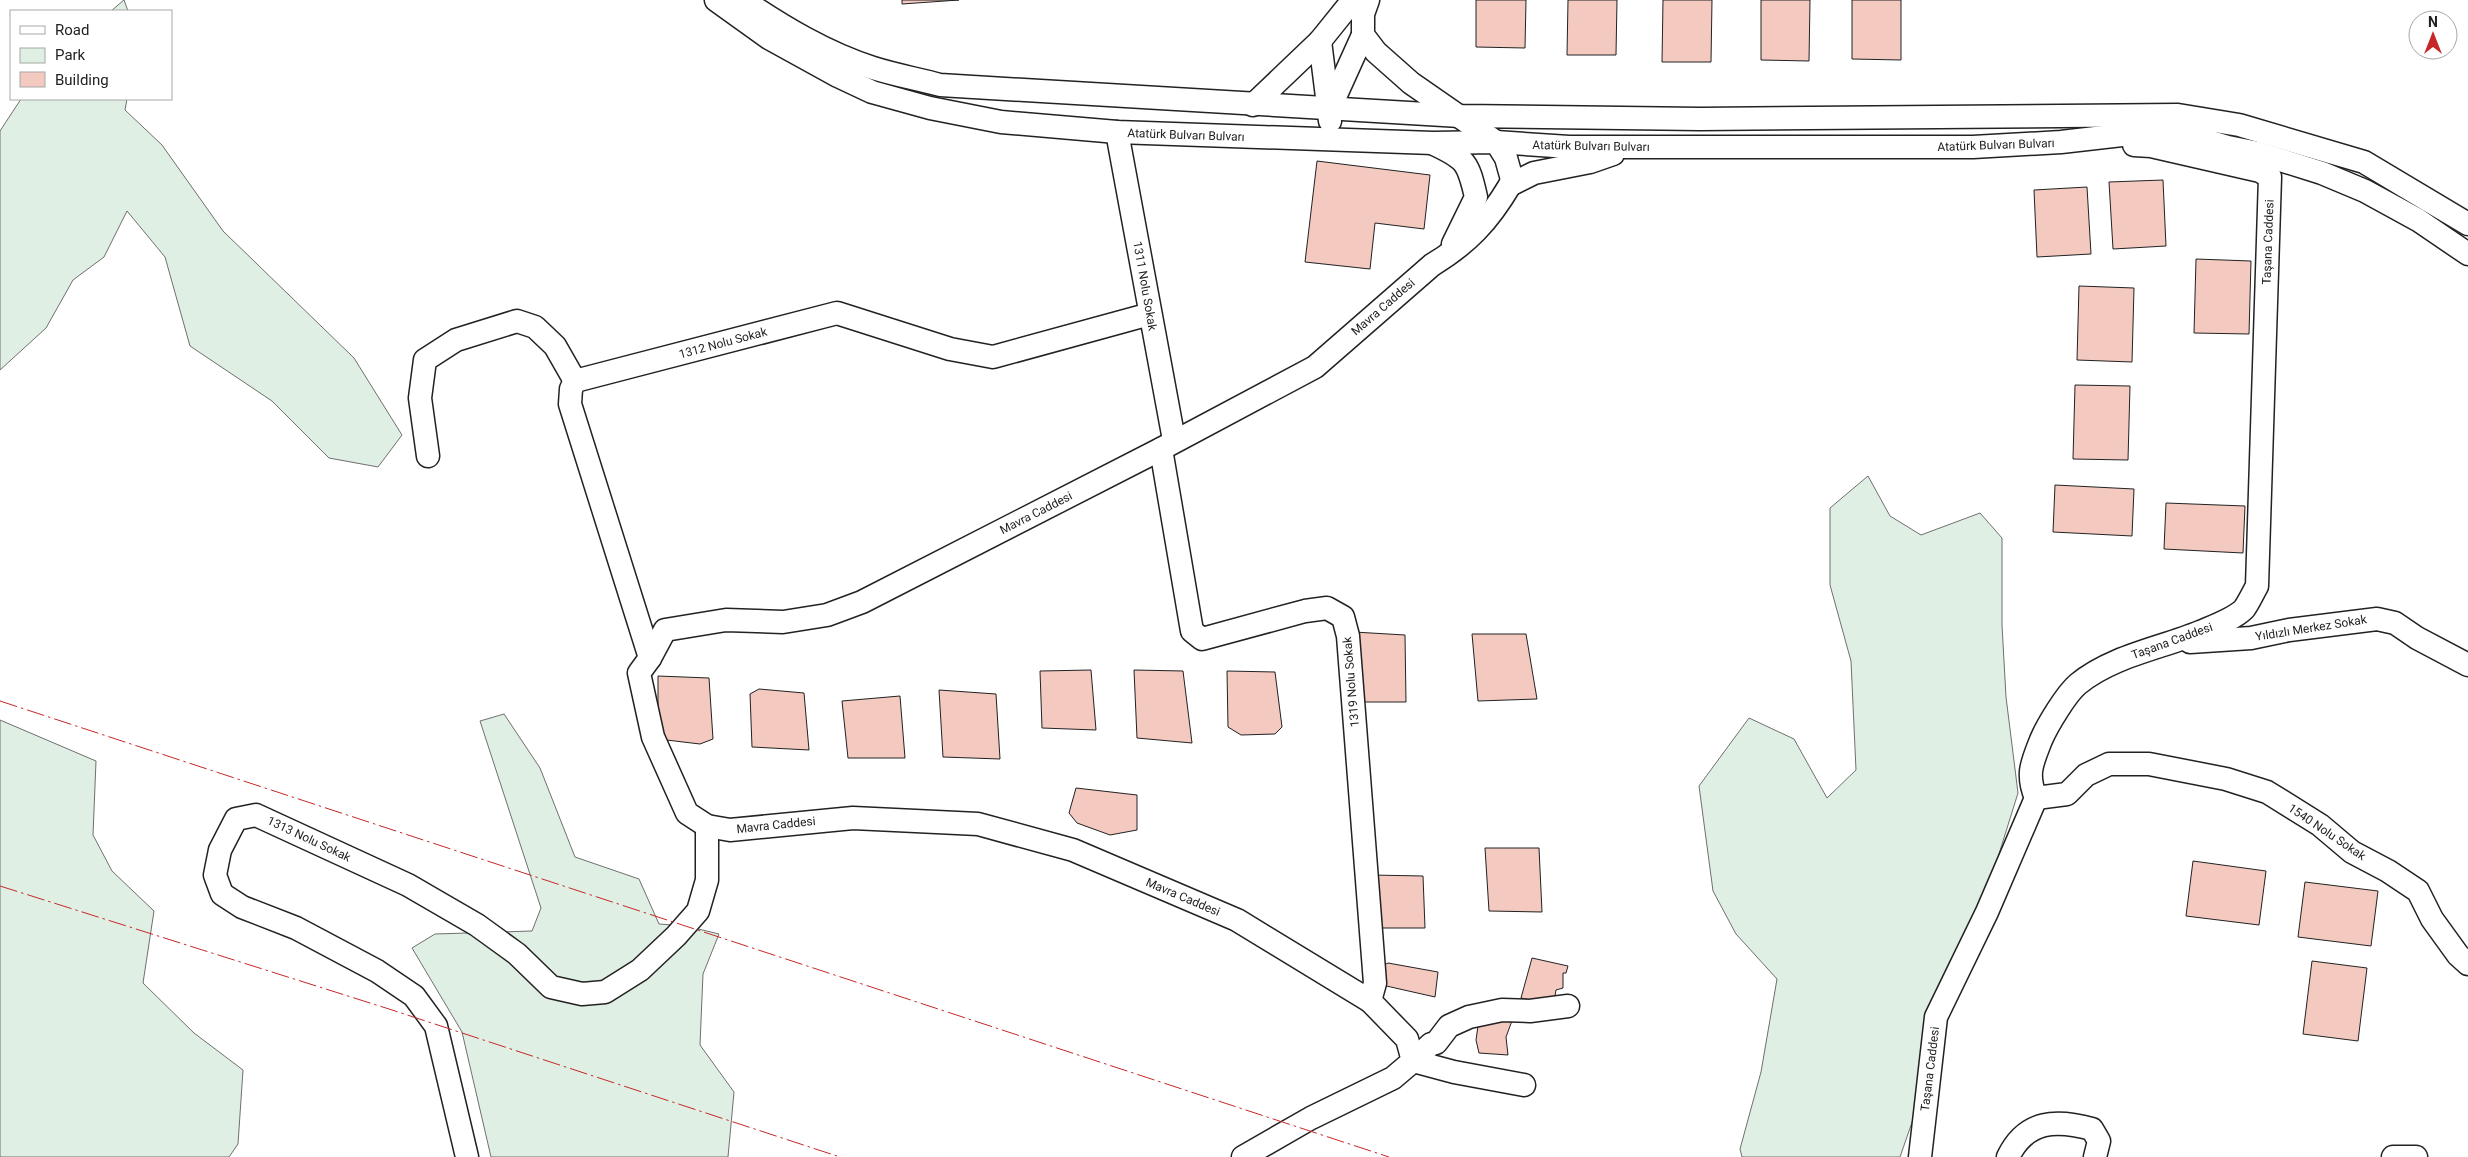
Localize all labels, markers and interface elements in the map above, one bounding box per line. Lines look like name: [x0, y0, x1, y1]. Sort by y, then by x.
legend: [10, 10, 172, 100]
north arrow: [2408, 10, 2458, 60]
text: N: [2428, 14, 2438, 30]
text: Road: [55, 21, 89, 39]
text: Park: [55, 46, 86, 64]
text: Building: [55, 71, 109, 89]
street label: Atatürk Bulvarı Bulvarı: [1127, 126, 1245, 144]
street label: Atatürk Bulvarı Bulvarı: [1937, 136, 2055, 154]
street label: Atatürk Bulvarı Bulvarı: [1532, 138, 1650, 154]
street label: Taşana Caddesi: [2260, 199, 2276, 285]
street label: 1311 Nolu Sokak: [1130, 240, 1160, 333]
street label: Mavra Caddesi: [1348, 276, 1418, 338]
street label: 1312 Nolu Sokak: [677, 324, 769, 361]
street label: Mavra Caddesi: [997, 489, 1075, 537]
street label: Yıldızlı Merkez Sokak: [2254, 612, 2369, 644]
street label: Taşana Caddesi: [2130, 620, 2215, 662]
street label: 1319 Nolu Sokak: [1340, 635, 1362, 728]
street label: 1540 Nolu Sokak: [2286, 801, 2369, 864]
street label: 1313 Nolu Sokak: [265, 814, 354, 865]
street label: Mavra Caddesi: [736, 814, 816, 836]
street label: Mavra Caddesi: [1144, 875, 1222, 919]
street label: Taşana Caddesi: [1918, 1026, 1942, 1112]

